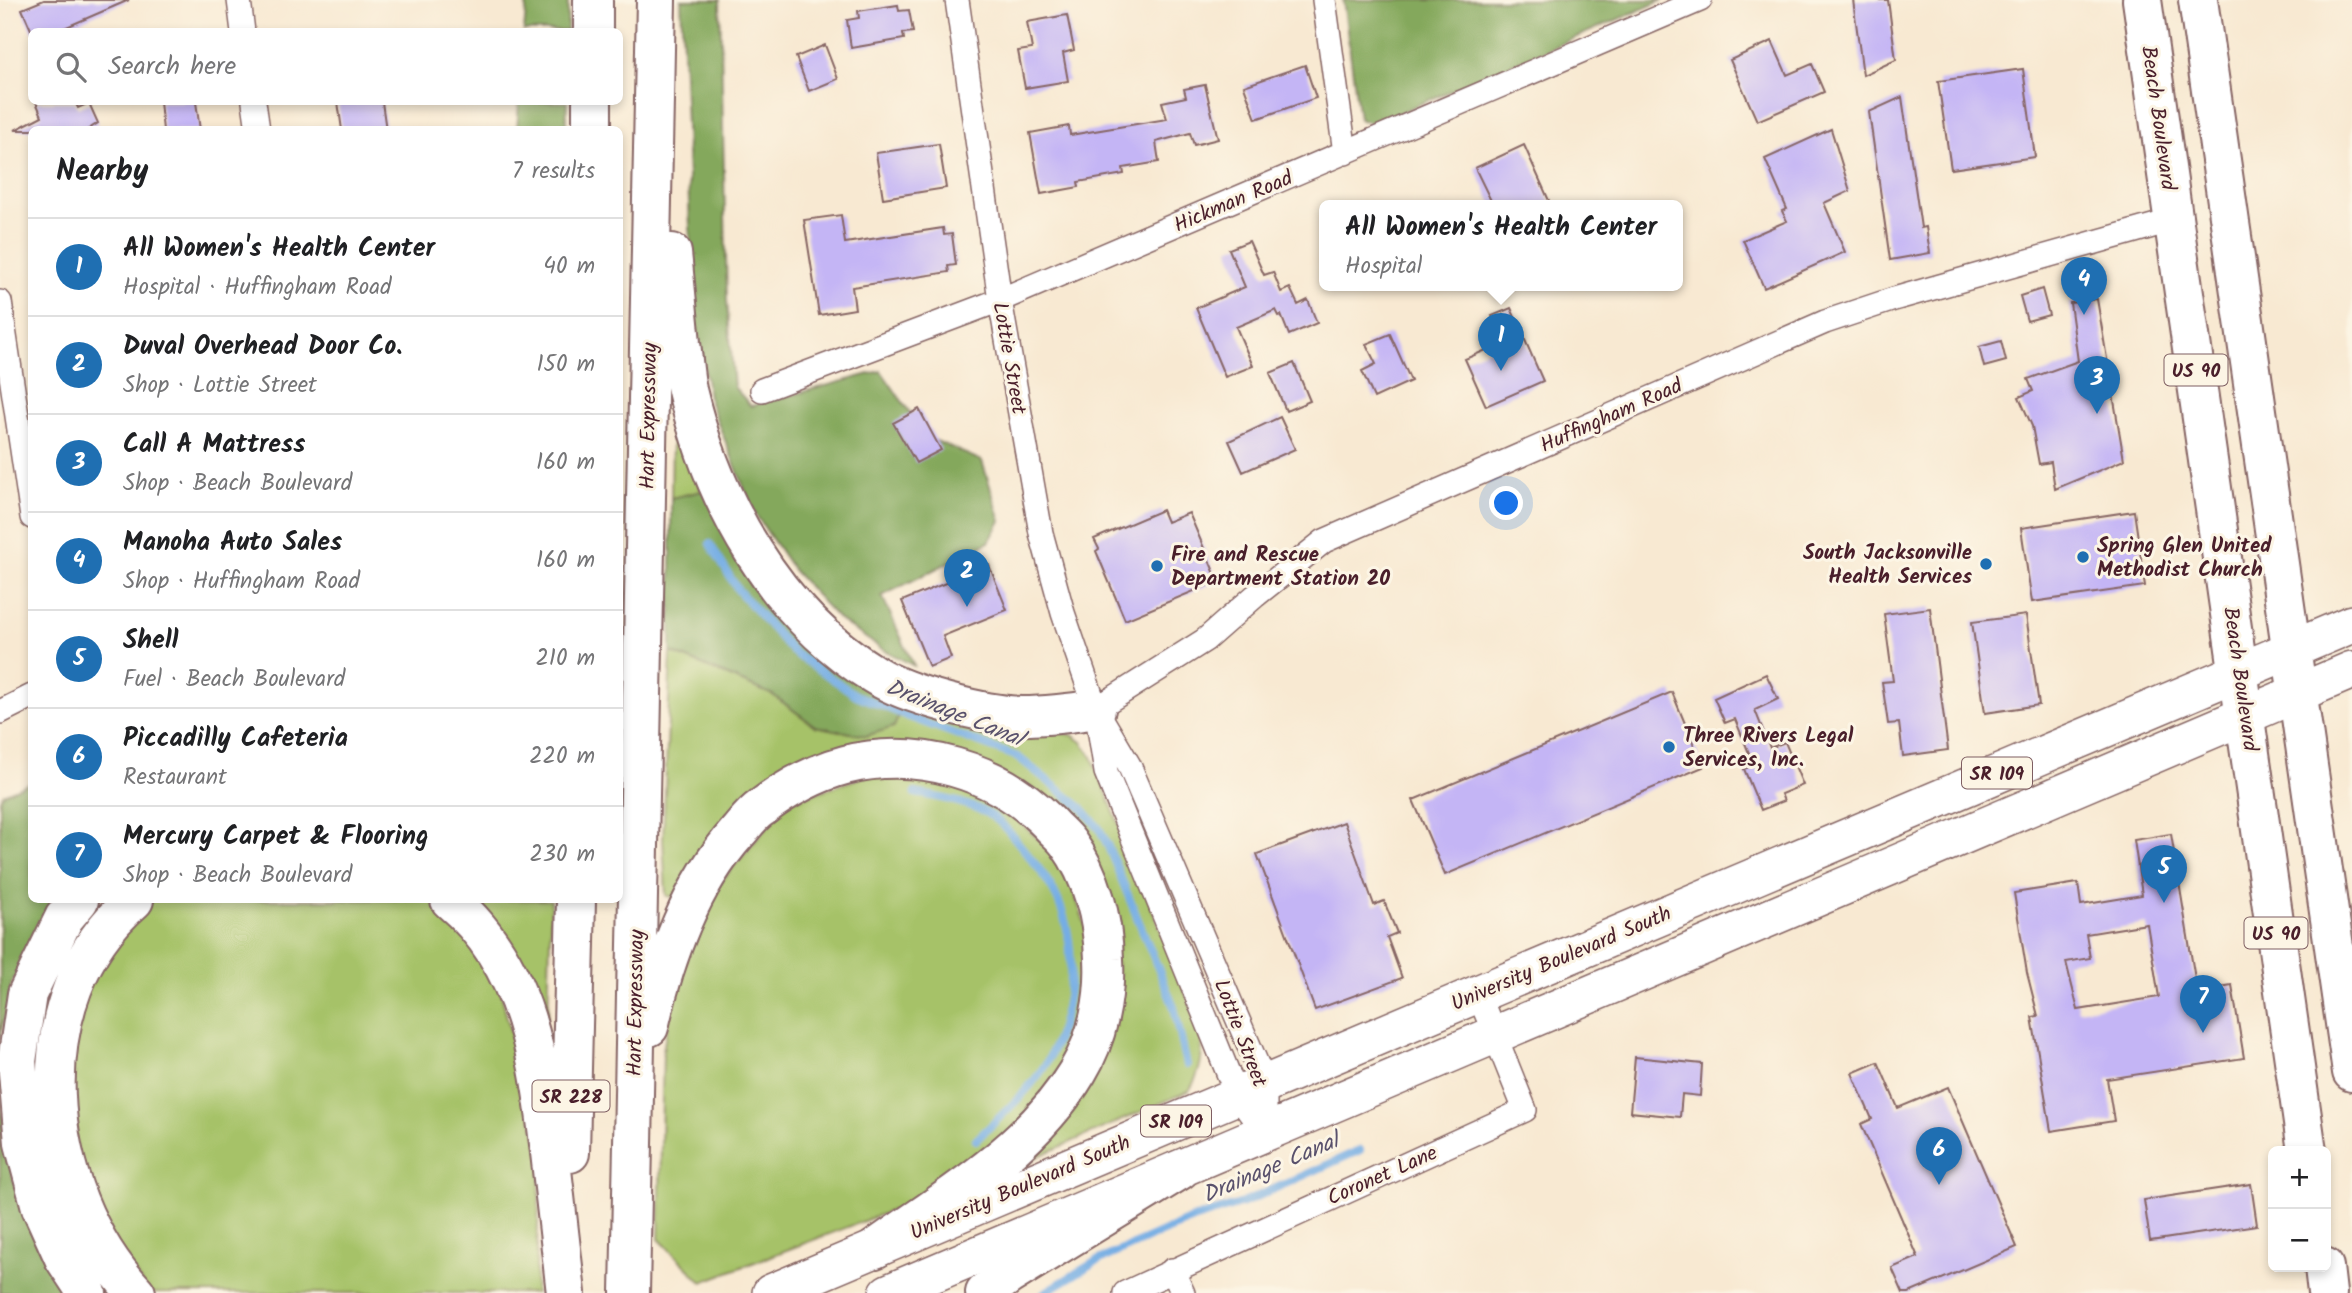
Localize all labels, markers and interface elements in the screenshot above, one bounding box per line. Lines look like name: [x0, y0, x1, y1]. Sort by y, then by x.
search box: [28, 28, 623, 105]
street label: Beach Boulevard: [2131, 44, 2184, 193]
text: Search here: [108, 46, 236, 88]
icon: search: [52, 48, 90, 86]
text: Nearby: [56, 148, 148, 196]
text: 7 results: [512, 154, 595, 190]
street label: Hickman Road: [1169, 162, 1299, 242]
popup: [1319, 200, 1683, 291]
text: All Women's Health Center: [1345, 207, 1657, 249]
text: All Women's Health Center: [123, 228, 435, 270]
text: 1: [76, 249, 82, 285]
text: 40 m: [543, 249, 595, 285]
text: Hospital: [1345, 249, 1422, 285]
pin: 4: [2061, 257, 2107, 315]
text: Hospital · Huffingham Road: [123, 270, 392, 306]
street label: Lottie Street: [982, 300, 1035, 418]
pin: 1: [1478, 313, 1524, 371]
text: Duval Overhead Door Co.: [123, 326, 402, 368]
street label: Hart Expressway: [632, 342, 667, 490]
text: 2: [72, 347, 86, 383]
text: 150 m: [536, 347, 595, 383]
road number: US 90: [2164, 354, 2228, 386]
pin: 3: [2074, 356, 2120, 414]
text: Shop · Lottie Street: [123, 368, 317, 404]
street label: Huffingham Road: [1535, 370, 1689, 462]
text: Call A Mattress: [123, 424, 305, 466]
text: 3: [73, 445, 85, 481]
text: 160 m: [536, 445, 595, 481]
text: Shop · Beach Boulevard: [123, 466, 352, 502]
your location: [1489, 486, 1523, 520]
text: Manoha Auto Sales: [123, 522, 342, 564]
place label: Spring Glen United Methodist Church: [2097, 530, 2272, 587]
place label: South Jacksonville Health Services: [1803, 537, 1972, 594]
place label: Fire and Rescue Department Station 20: [1171, 539, 1390, 596]
text: 4: [73, 543, 85, 579]
text: 160 m: [536, 543, 595, 579]
pin: 2: [944, 549, 990, 607]
marker: Spring Glen United Methodist Church: [2075, 549, 2091, 565]
marker: South Jacksonville Health Services: [1978, 556, 1994, 572]
marker: Fire and Rescue Department Station 20: [1149, 558, 1165, 574]
text: Shop · Huffingham Road: [123, 564, 360, 600]
street label: Beach Boulevard: [2213, 605, 2266, 754]
text: Shell: [123, 620, 179, 662]
text: 5: [73, 641, 85, 677]
text: 210 m: [535, 641, 595, 677]
text: Fuel · Beach Boulevard: [123, 662, 345, 698]
water label: Drainage Canal: [880, 670, 1032, 759]
text: Piccadilly Cafeteria: [123, 718, 348, 760]
place label: Three Rivers Legal Services, Inc.: [1683, 720, 1854, 777]
text: 6: [73, 739, 85, 775]
text: 220 m: [529, 739, 595, 775]
marker: Three Rivers Legal Services, Inc.: [1661, 739, 1677, 755]
road number: SR 109: [1962, 758, 2032, 788]
text: Restaurant: [123, 760, 227, 796]
text: Mercury Carpet & Flooring: [123, 816, 428, 858]
text: 7: [74, 837, 84, 873]
text: 230 m: [529, 837, 595, 873]
pin: 5: [2141, 845, 2187, 903]
text: Shop · Beach Boulevard: [123, 858, 352, 894]
street label: University Boulevard South: [1446, 898, 1677, 1021]
road number: US 90: [2244, 917, 2308, 948]
street label: Hart Expressway: [619, 929, 654, 1077]
street label: Lottie Street: [1204, 975, 1276, 1093]
pin: 7: [2180, 975, 2226, 1033]
road number: SR 228: [532, 1080, 610, 1112]
road number: SR 109: [1141, 1106, 1211, 1136]
water label: Drainage Canal: [1197, 1122, 1349, 1214]
street label: University Boulevard South: [905, 1127, 1136, 1250]
pin: 6: [1916, 1127, 1962, 1185]
street label: Coronet Lane: [1322, 1137, 1444, 1215]
map controls: [2268, 1146, 2331, 1272]
button: +: [2268, 1146, 2331, 1209]
button: −: [2268, 1209, 2331, 1272]

